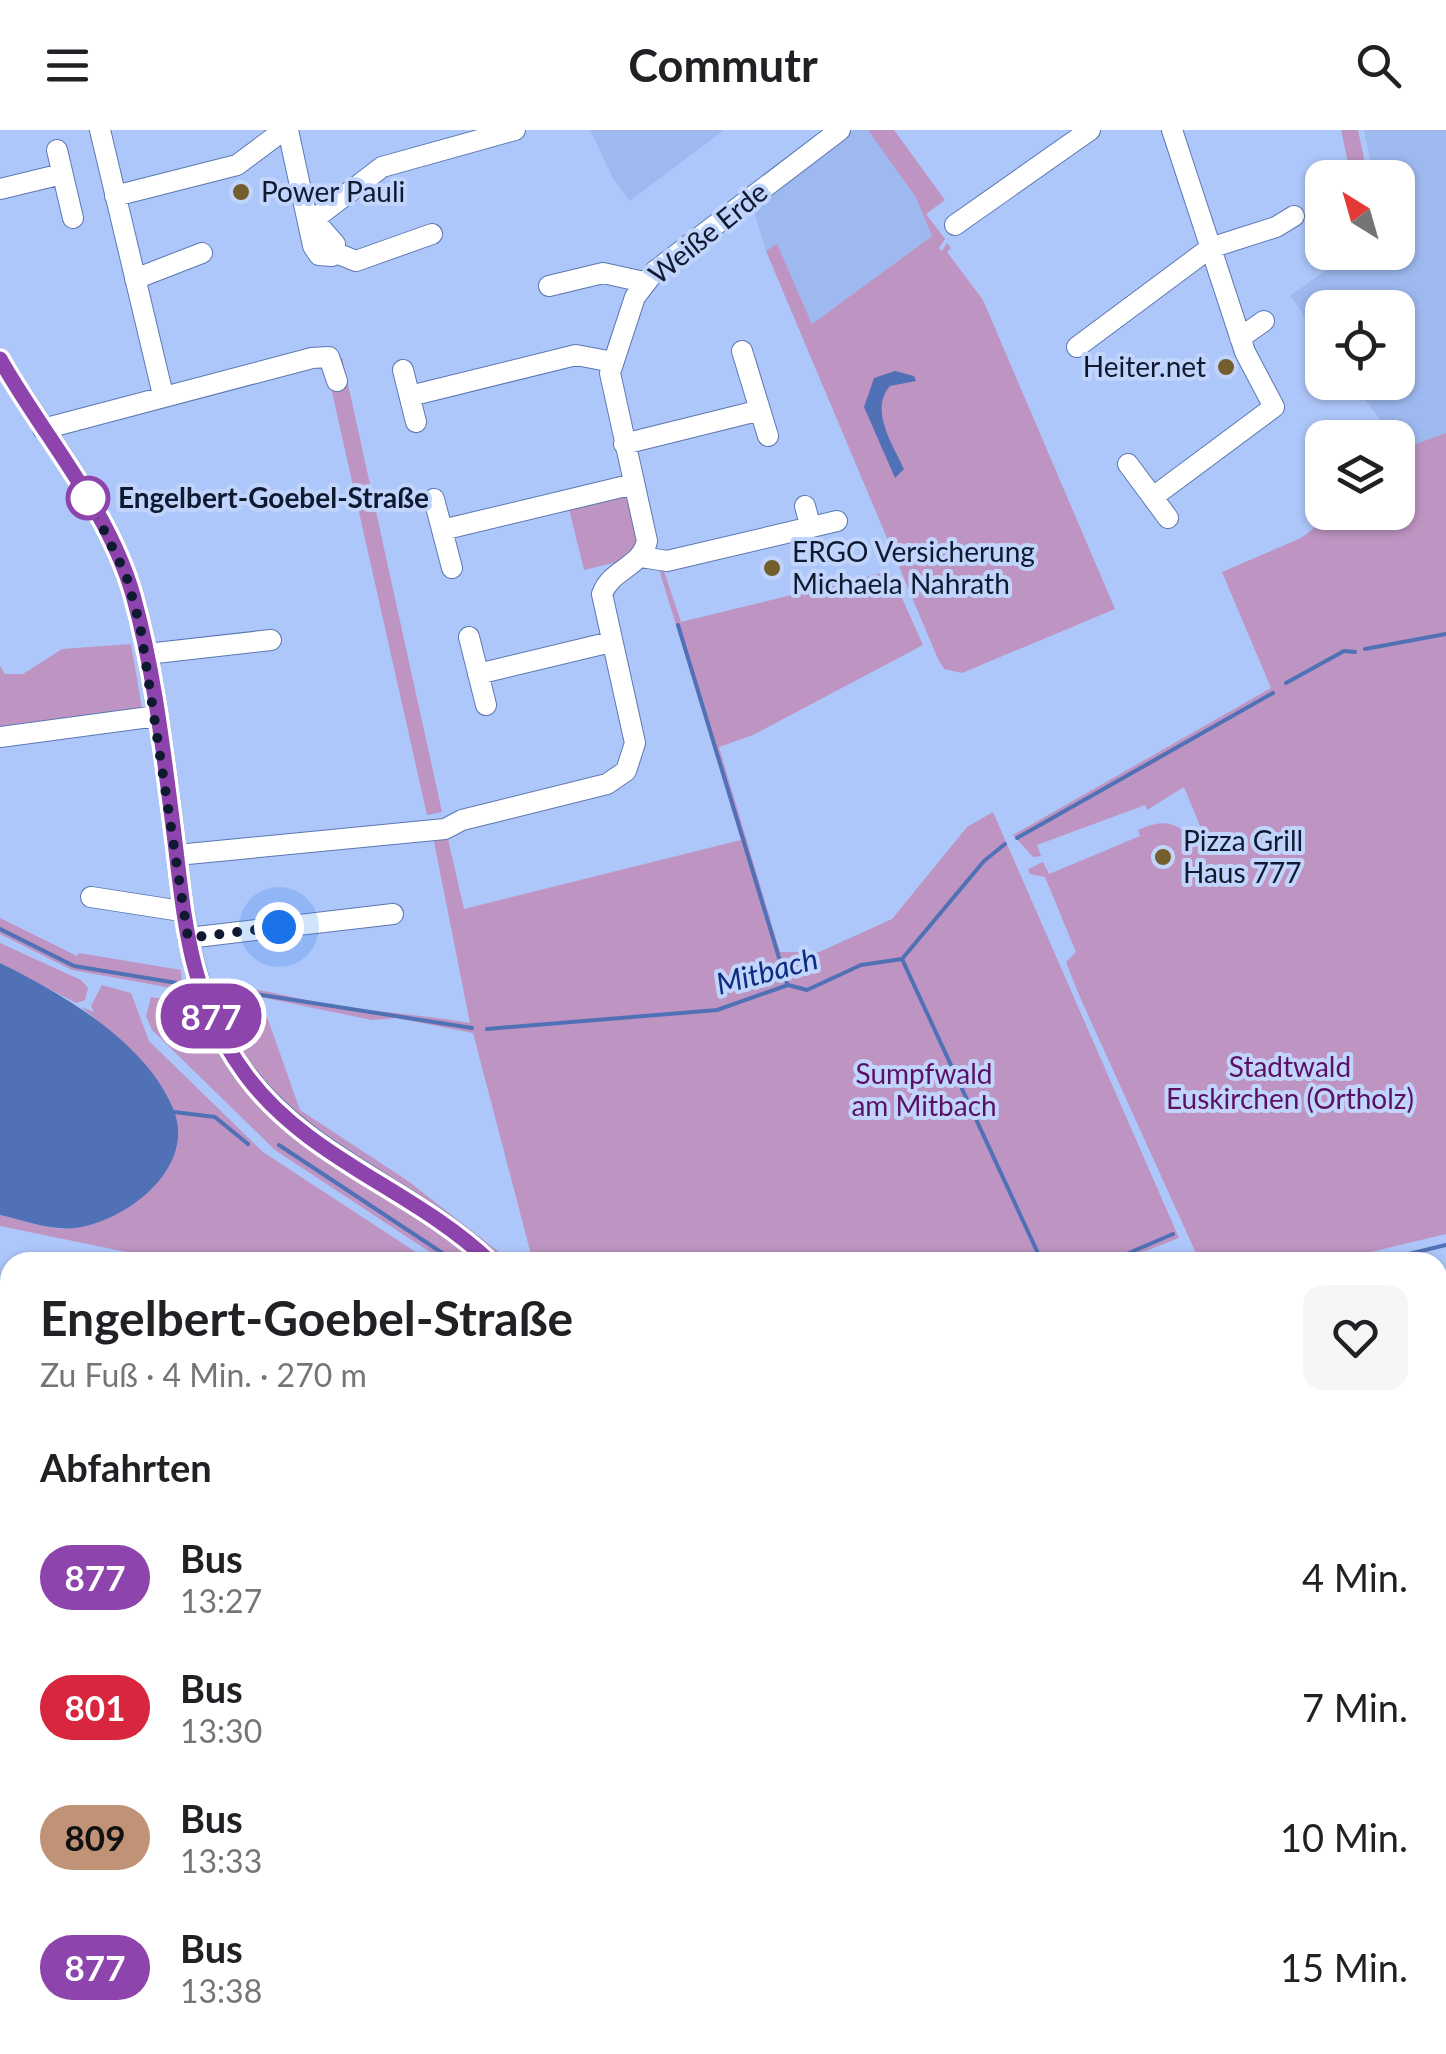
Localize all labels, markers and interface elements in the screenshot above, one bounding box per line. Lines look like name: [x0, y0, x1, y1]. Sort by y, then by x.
icon: menu: [40, 38, 95, 93]
text: Commutr: [628, 38, 818, 92]
icon: search: [1351, 38, 1406, 93]
north arrow: [1305, 160, 1415, 270]
map controls: [1305, 160, 1415, 530]
place label: Power Pauli: [261, 174, 405, 208]
street label: Weiße Erde: [641, 174, 774, 290]
marker: Power Pauli: [230, 181, 252, 203]
button: locate: [1305, 290, 1415, 400]
place label: Heiter.net: [1083, 349, 1206, 383]
marker: Heiter.net: [1215, 356, 1237, 378]
button: layers: [1305, 420, 1415, 530]
marker: Engelbert-Goebel-Straße: [67, 477, 109, 519]
place label: Engelbert-Goebel-Straße: [118, 480, 429, 514]
place label: ERGO Versicherung Michaela Nahrath: [792, 534, 1035, 600]
marker: ERGO Versicherung Michaela Nahrath: [761, 557, 783, 579]
place label: Pizza Grill Haus 777: [1183, 823, 1303, 889]
marker: Pizza Grill Haus 777: [1152, 846, 1174, 868]
your location: [254, 902, 304, 952]
water label: Mitbach: [712, 939, 821, 1001]
line badge: 877: [154, 984, 268, 1048]
text: 877: [181, 995, 241, 1037]
park label: Stadtwald Euskirchen (Ortholz): [1166, 1049, 1414, 1115]
park label: Sumpfwald am Mitbach: [851, 1056, 997, 1122]
button: heart: [1303, 1285, 1408, 1390]
text: Engelbert-Goebel-Straße: [40, 1289, 573, 1346]
text: Zu Fuß · 4 Min. · 270 m: [40, 1355, 367, 1394]
text: Abfahrten: [40, 1444, 212, 1490]
text: Bus: [180, 1535, 243, 1581]
text: 4 Min.: [1302, 1554, 1408, 1600]
text: 877: [65, 1556, 125, 1598]
text: 13:27: [180, 1581, 262, 1620]
text: Bus: [180, 1665, 243, 1711]
text: 7 Min.: [1302, 1684, 1408, 1730]
text: 801: [65, 1686, 125, 1728]
text: 13:30: [180, 1711, 262, 1750]
text: Bus: [180, 1795, 243, 1841]
text: 10 Min.: [1280, 1814, 1408, 1860]
text: 809: [65, 1816, 125, 1858]
text: 13:33: [180, 1841, 262, 1880]
text: Bus: [180, 1925, 243, 1971]
text: 15 Min.: [1280, 1944, 1408, 1990]
text: 877: [65, 1946, 125, 1988]
text: 13:38: [180, 1971, 262, 2010]

